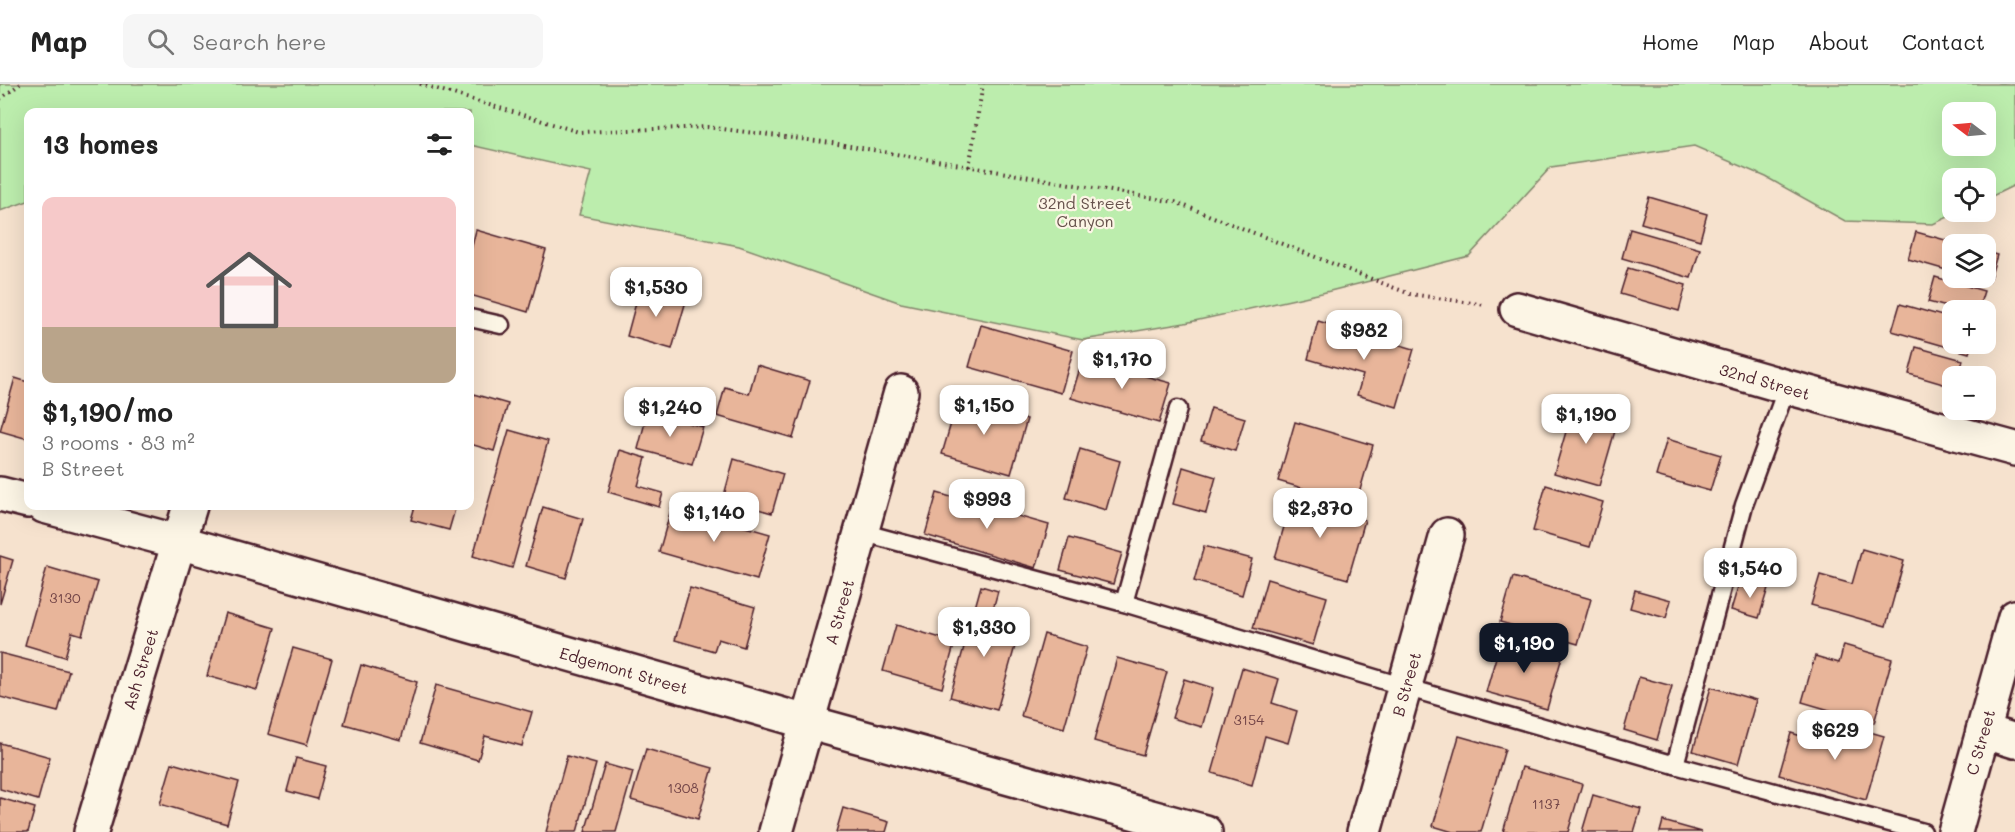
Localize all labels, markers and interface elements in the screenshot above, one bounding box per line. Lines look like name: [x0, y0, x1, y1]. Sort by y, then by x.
search box: [123, 14, 543, 68]
text: Map: [30, 23, 87, 59]
icon: search: [144, 25, 177, 58]
text: Search here: [192, 27, 326, 56]
text: Home: [1642, 28, 1699, 55]
text: Map: [1732, 28, 1775, 55]
text: About: [1808, 28, 1869, 55]
text: Contact: [1902, 28, 1985, 55]
north arrow: [1942, 102, 1996, 156]
map controls: [1942, 102, 1996, 420]
text: 13 homes: [42, 127, 159, 161]
icon: filters: [423, 128, 456, 161]
button: locate: [1942, 168, 1996, 222]
park label: 32nd Street Canyon: [1038, 192, 1132, 231]
button: layers: [1942, 234, 1996, 288]
icon: home: [195, 236, 303, 344]
pin: $1,530: [607, 267, 705, 318]
text: $1,530: [624, 273, 688, 299]
button: +: [1942, 300, 1996, 354]
pin: $982: [1328, 310, 1400, 361]
text: $982: [1340, 316, 1388, 342]
pin: $1,170: [1073, 339, 1171, 390]
text: $1,170: [1092, 345, 1152, 371]
street label: 32nd Street: [1717, 358, 1813, 404]
button: −: [1942, 366, 1996, 420]
pin: $1,150: [935, 385, 1033, 436]
pin: $1,240: [621, 387, 719, 438]
text: $1,150: [954, 391, 1014, 417]
text: $1,240: [638, 393, 702, 419]
pin: $1,190: [1537, 394, 1635, 445]
text: $1,190/mo: [42, 395, 173, 429]
text: $1,190: [1555, 400, 1617, 426]
text: 3 rooms · 83 m²: [42, 429, 195, 455]
text: B Street: [42, 455, 124, 481]
pin: $993: [951, 479, 1023, 530]
text: $993: [963, 485, 1011, 511]
pin: $2,370: [1271, 488, 1369, 539]
pin: $1,140: [665, 492, 763, 543]
text: $2,370: [1287, 494, 1353, 520]
text: $1,140: [683, 498, 745, 524]
pin: $1,540: [1701, 548, 1799, 599]
text: $1,540: [1718, 554, 1782, 580]
street label: A Street: [820, 577, 858, 647]
house number: 3130: [49, 588, 81, 607]
pin: $1,330: [935, 607, 1033, 658]
text: $1,330: [952, 613, 1016, 639]
pin: $1,190: [1475, 623, 1573, 674]
street label: Ash Street: [118, 626, 162, 712]
text: $1,190: [1493, 629, 1555, 655]
street label: Edgemont Street: [557, 642, 691, 698]
street label: B Street: [1387, 649, 1425, 719]
street label: C Street: [1961, 707, 1999, 777]
house number: 3154: [1234, 710, 1265, 729]
pin: $629: [1799, 710, 1871, 761]
text: $629: [1811, 716, 1859, 742]
house number: 1308: [667, 778, 699, 797]
house number: 1137: [1532, 794, 1560, 813]

